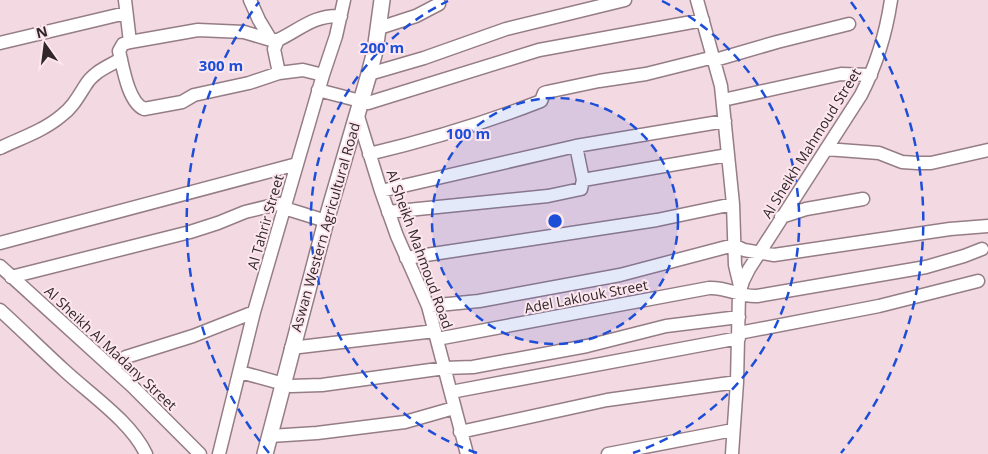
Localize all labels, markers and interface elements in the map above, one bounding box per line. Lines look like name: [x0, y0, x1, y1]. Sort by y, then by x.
north arrow: [20, 20, 70, 70]
text: N: [34, 21, 50, 42]
text: 200 m: [360, 37, 404, 57]
text: 300 m: [199, 55, 243, 75]
street label: Al Sheikh Mahmoud Street: [757, 64, 865, 222]
street label: Aswan Western Agricultural Road: [286, 120, 364, 334]
text: 100 m: [446, 123, 490, 143]
street label: Al Sheikh Mahmoud Road: [382, 167, 458, 331]
street label: Al Tahrir Street: [242, 172, 288, 272]
centre of rings: [546, 212, 564, 230]
street label: Adel Laklouk Street: [523, 275, 649, 317]
street label: Al Sheikh Al Madany Street: [41, 282, 181, 414]

